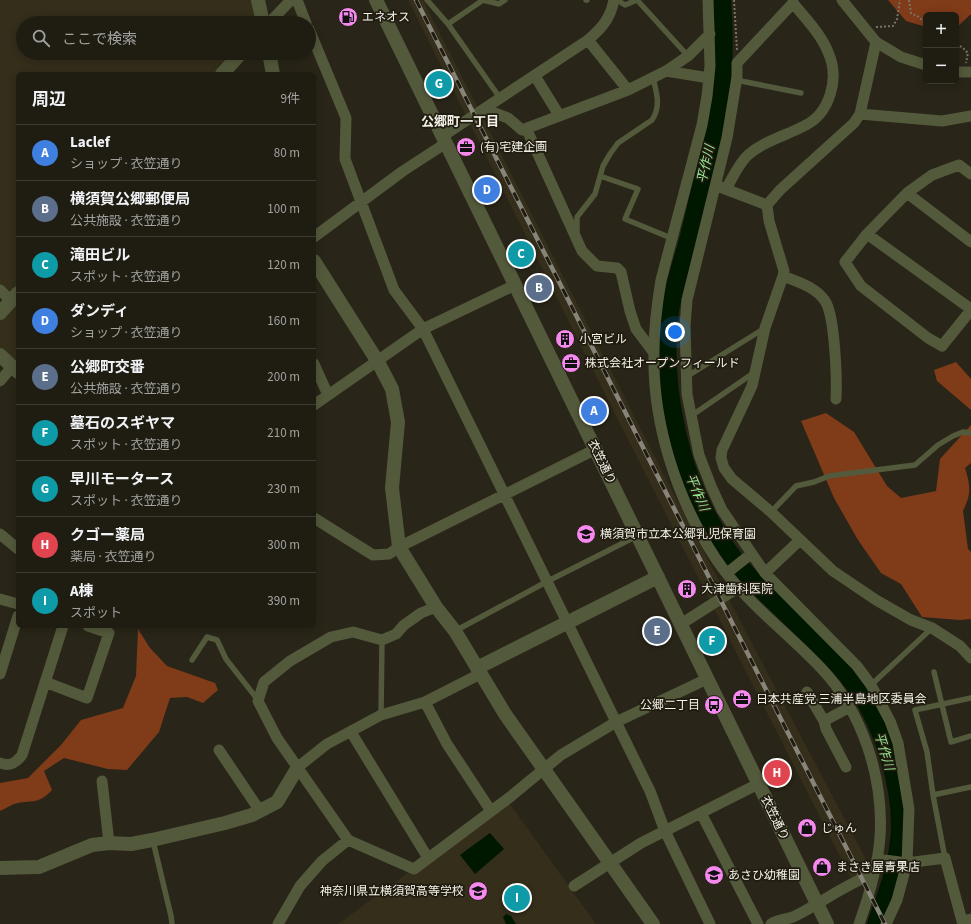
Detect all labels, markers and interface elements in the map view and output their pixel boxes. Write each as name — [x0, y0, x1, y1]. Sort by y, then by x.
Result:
fuel station icon: エネオス — [337, 6, 359, 28]
place label: エネオス — [362, 9, 410, 26]
map controls — [923, 12, 959, 84]
button: + — [923, 12, 959, 48]
search box — [16, 16, 316, 60]
icon: search — [30, 27, 52, 49]
text: ここで検索 — [62, 29, 137, 50]
button: − — [923, 48, 959, 84]
pin: G — [426, 69, 452, 99]
text: 周辺 — [32, 88, 66, 112]
text: 9件 — [281, 90, 300, 108]
district label: 公郷町一丁目 — [421, 113, 499, 131]
text: Laclef — [70, 132, 110, 153]
office icon: (有)宅建企画 — [455, 136, 477, 158]
place label: (有)宅建企画 — [480, 139, 547, 156]
water label: 平作川 — [693, 141, 720, 185]
text: A — [41, 144, 49, 162]
text: 80 m — [274, 144, 300, 162]
text: ショップ · 衣笠通り — [70, 155, 182, 173]
pin: D — [474, 175, 500, 205]
text: 横須賀公郷郵便局 — [70, 189, 190, 210]
text: B — [41, 200, 49, 218]
text: 100 m — [267, 200, 300, 218]
text: 公共施設 · 衣笠通り — [70, 212, 182, 230]
pin: C — [508, 239, 534, 269]
text: 滝田ビル — [70, 245, 130, 266]
text: C — [41, 256, 49, 274]
text: 120 m — [267, 256, 300, 274]
text: スポット · 衣笠通り — [70, 268, 182, 286]
pin: B — [526, 273, 552, 303]
text: ダンディ — [70, 301, 129, 322]
text: D — [41, 312, 49, 330]
text: 160 m — [267, 312, 300, 330]
your location — [665, 322, 685, 342]
text: ショップ · 衣笠通り — [70, 324, 182, 342]
building icon: 小宮ビル — [554, 328, 576, 350]
place label: 小宮ビル — [579, 331, 627, 348]
office icon: 株式会社オープンフィールド — [560, 352, 582, 374]
place label: 株式会社オープンフィールド — [585, 355, 740, 372]
text: 公郷町交番 — [70, 357, 145, 378]
text: E — [41, 368, 49, 386]
text: 200 m — [267, 368, 300, 386]
text: 公共施設 · 衣笠通り — [70, 380, 182, 398]
pin: A — [581, 396, 607, 426]
text: 墓石のスギヤマ — [70, 413, 175, 434]
text: F — [42, 424, 48, 442]
text: 210 m — [267, 424, 300, 442]
text: スポット · 衣笠通り — [70, 436, 182, 454]
street label: 衣笠通り — [583, 437, 620, 488]
text: 早川モータース — [70, 469, 174, 490]
water label: 平作川 — [681, 471, 714, 516]
text: G — [41, 480, 49, 498]
text: 230 m — [267, 480, 300, 498]
text: スポット · 衣笠通り — [70, 492, 182, 510]
school or university icon: 横須賀市立本公郷乳児保育園 — [575, 523, 597, 545]
text: クゴー薬局 — [70, 525, 145, 546]
place label: 横須賀市立本公郷乳児保育園 — [600, 526, 756, 543]
text: H — [41, 536, 49, 554]
text: 300 m — [267, 536, 300, 554]
text: 薬局 · 衣笠通り — [70, 548, 156, 566]
building icon: 大津歯科医院 — [676, 578, 698, 600]
text: A棟 — [70, 581, 94, 602]
place label: 大津歯科医院 — [701, 581, 773, 598]
text: I — [43, 592, 47, 610]
text: 390 m — [267, 592, 300, 610]
text: スポット — [70, 604, 122, 622]
pin: E — [644, 616, 670, 646]
pin: F — [699, 626, 725, 656]
office icon: 日本共産党 三浦半島地区委員会 — [731, 688, 753, 710]
place label: 日本共産党 三浦半島地区委員会 — [756, 691, 926, 708]
bus stop icon: 公郷二丁目 — [703, 694, 725, 716]
place label: 公郷二丁目 — [640, 697, 700, 714]
water label: 平作川 — [870, 730, 899, 774]
pin: H — [764, 758, 790, 788]
street label: 衣笠通り — [756, 793, 793, 844]
shop icon: じゅん — [796, 817, 818, 839]
place label: じゅん — [821, 820, 857, 837]
shop icon: まさき屋青果店 — [811, 856, 833, 878]
place label: まさき屋青果店 — [836, 859, 920, 876]
school or university icon: あさひ幼稚園 — [703, 864, 725, 886]
place label: あさひ幼稚園 — [728, 867, 800, 884]
school or university icon: 神奈川県立横須賀高等学校 — [467, 880, 489, 902]
place label: 神奈川県立横須賀高等学校 — [320, 883, 464, 900]
pin: I — [504, 883, 530, 913]

